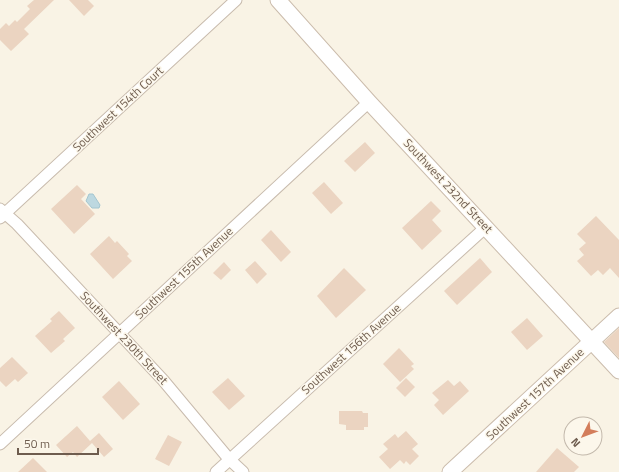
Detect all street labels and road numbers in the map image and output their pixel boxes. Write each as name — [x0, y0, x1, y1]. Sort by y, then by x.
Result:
street label: Southwest 154th Court — [68, 61, 168, 156]
street label: Southwest 232nd Street — [399, 134, 498, 238]
street label: Southwest 155th Avenue — [130, 222, 237, 323]
street label: Southwest 230th Street — [76, 287, 173, 389]
street label: Southwest 156th Avenue — [297, 299, 405, 399]
street label: Southwest 157th Avenue — [481, 343, 588, 444]

